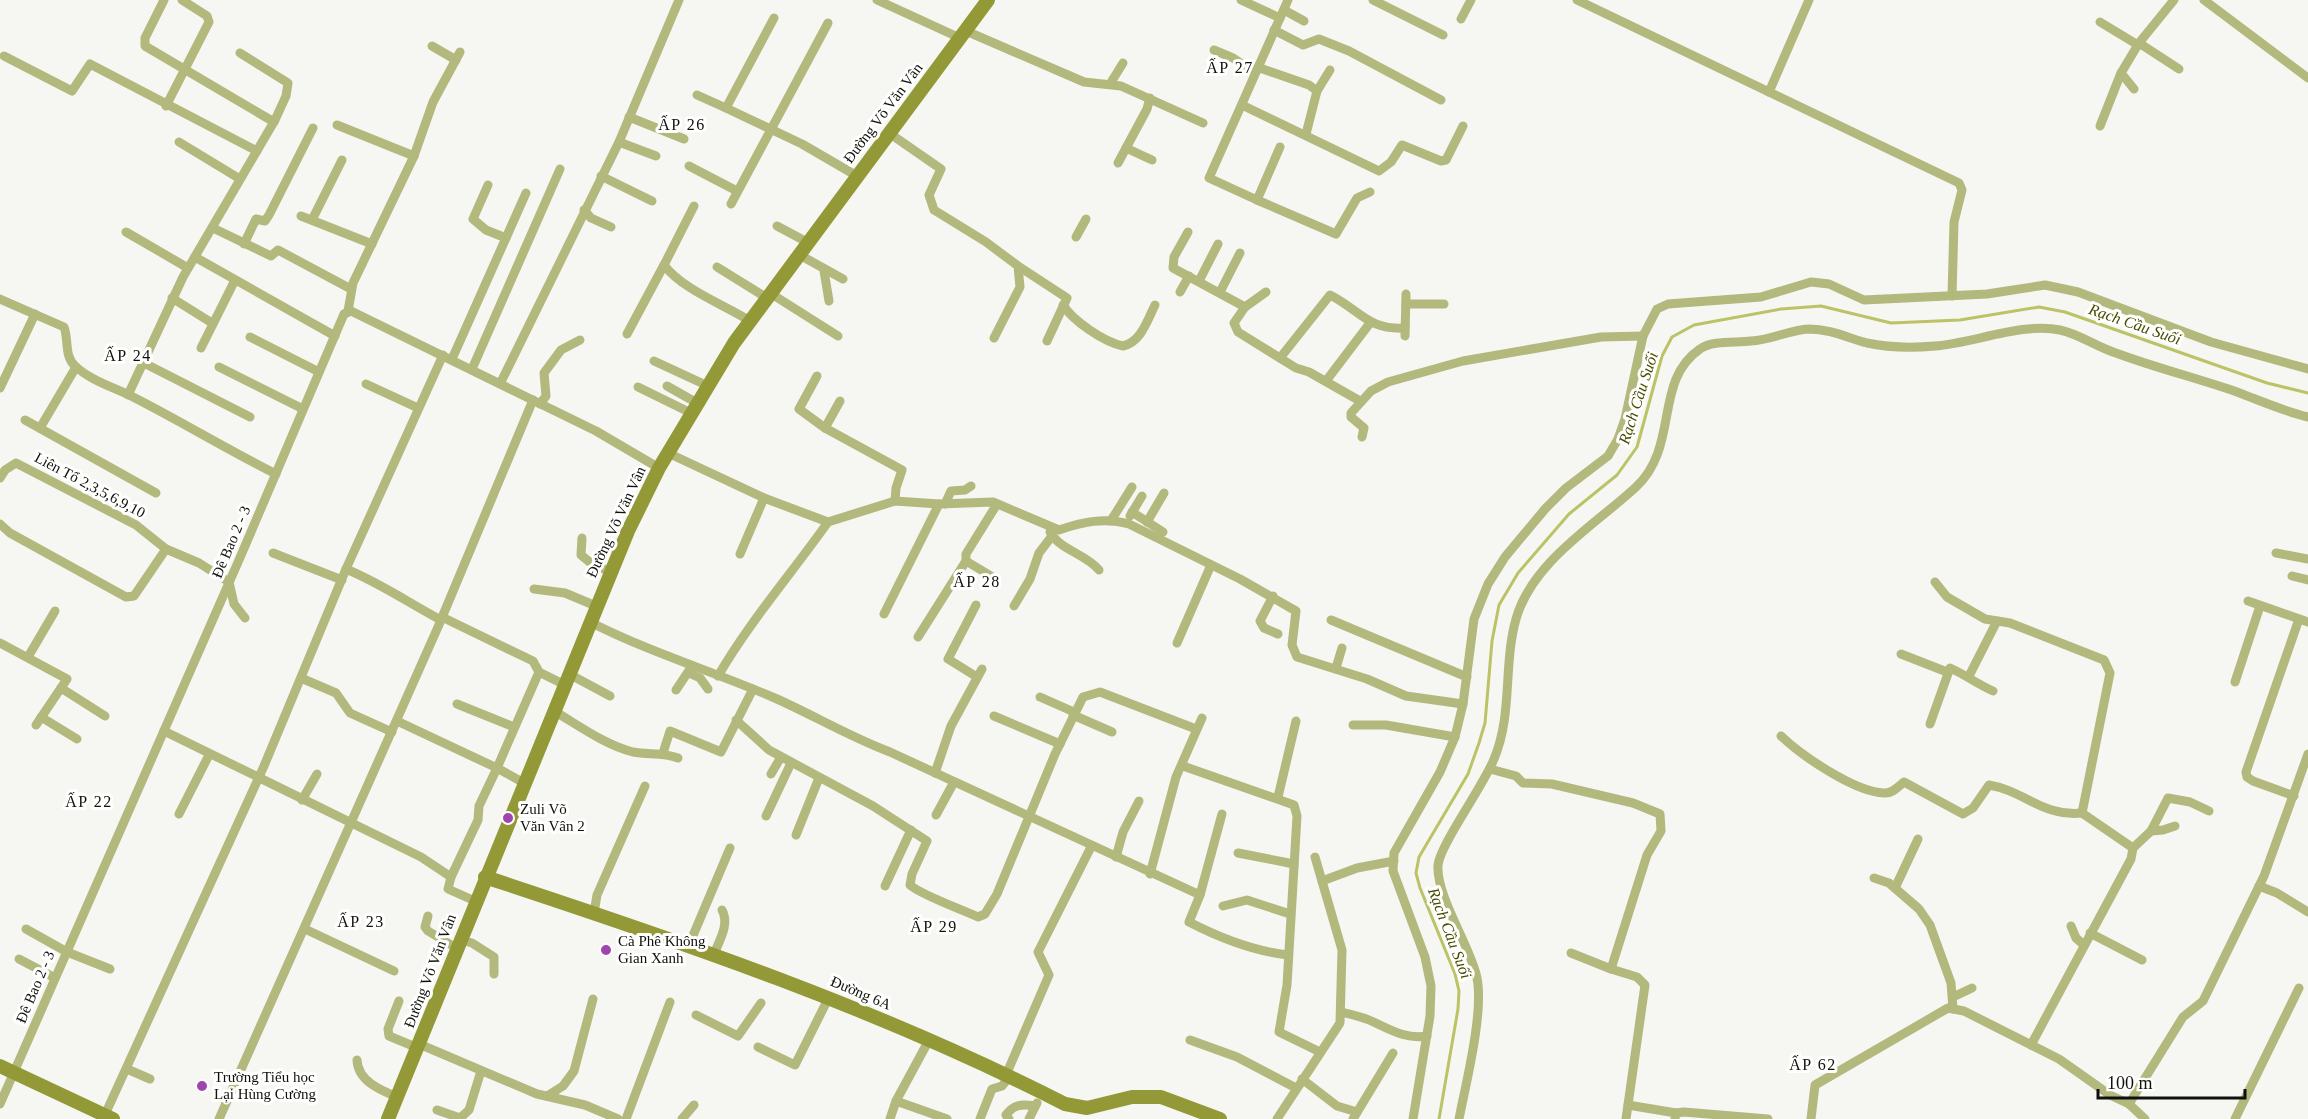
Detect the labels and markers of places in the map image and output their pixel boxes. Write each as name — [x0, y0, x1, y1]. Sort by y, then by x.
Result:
place label: Zuli Võ Văn Vân 2 — [520, 801, 585, 834]
marker: Zuli Võ Văn Vân 2 — [501, 811, 515, 825]
place label: Cà Phê Không Gian Xanh — [618, 933, 706, 966]
marker: Cà Phê Không Gian Xanh — [599, 943, 613, 957]
place label: Trường Tiểu học Lại Hùng Cường — [214, 1069, 316, 1102]
marker: Trường Tiểu học Lại Hùng Cường — [195, 1079, 209, 1093]

